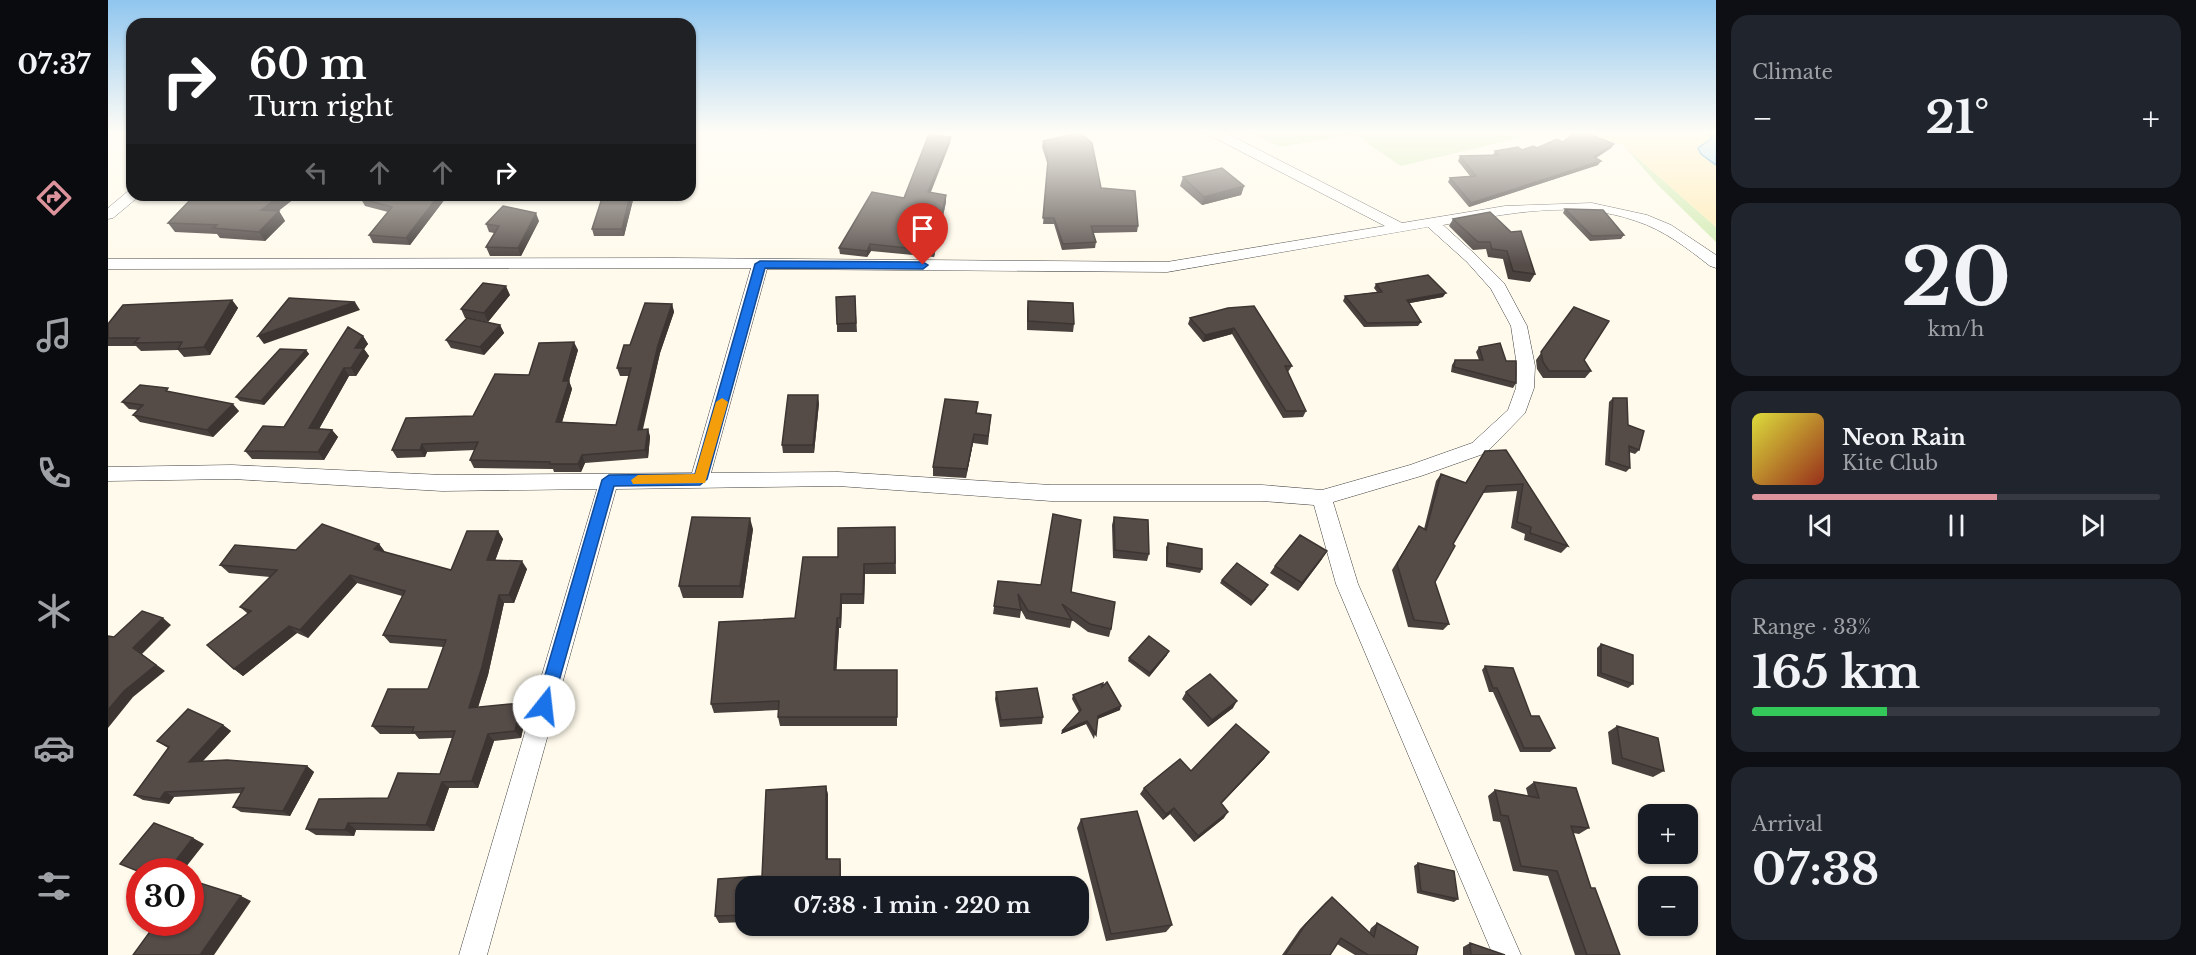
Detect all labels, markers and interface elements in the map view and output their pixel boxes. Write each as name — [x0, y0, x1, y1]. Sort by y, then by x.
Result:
text: 60 m — [249, 38, 367, 90]
icon: right — [150, 42, 228, 120]
text: 07:37 — [17, 48, 91, 81]
text: Climate — [1752, 60, 1833, 84]
text: 21° — [1925, 89, 1989, 145]
text: Turn right — [249, 90, 393, 123]
text: − — [1752, 98, 1773, 139]
text: + — [2142, 98, 2160, 139]
icon: left — [300, 156, 333, 189]
icon: ahead — [363, 156, 396, 189]
icon: ahead — [426, 156, 459, 189]
icon: right — [489, 156, 522, 189]
icon: directions — [33, 177, 75, 219]
pin — [897, 203, 948, 265]
icon: arrive — [906, 212, 939, 245]
text: 20 — [1901, 229, 2011, 326]
icon: music — [33, 314, 75, 356]
text: km/h — [1928, 317, 1984, 341]
text: Neon Rain — [1842, 424, 1966, 451]
text: Kite Club — [1842, 451, 1938, 475]
icon: phone — [33, 452, 75, 494]
icon: previous — [1804, 509, 1837, 542]
icon: pause — [1940, 509, 1973, 542]
icon: next — [2076, 509, 2109, 542]
icon: climate — [33, 590, 75, 632]
text: Range · 33% — [1752, 615, 1871, 639]
text: 165 km — [1752, 644, 1920, 700]
position arrow — [512, 674, 576, 738]
icon: car — [33, 727, 75, 769]
map controls — [1638, 804, 1698, 936]
button: + — [1638, 804, 1698, 864]
text: Arrival — [1752, 812, 1823, 836]
text: 07:38 — [1752, 841, 1879, 897]
speed limit sign: 30 — [126, 858, 204, 936]
icon: filters — [33, 865, 75, 907]
button: − — [1638, 876, 1698, 936]
text: 07:38 · 1 min · 220 m — [793, 892, 1031, 919]

